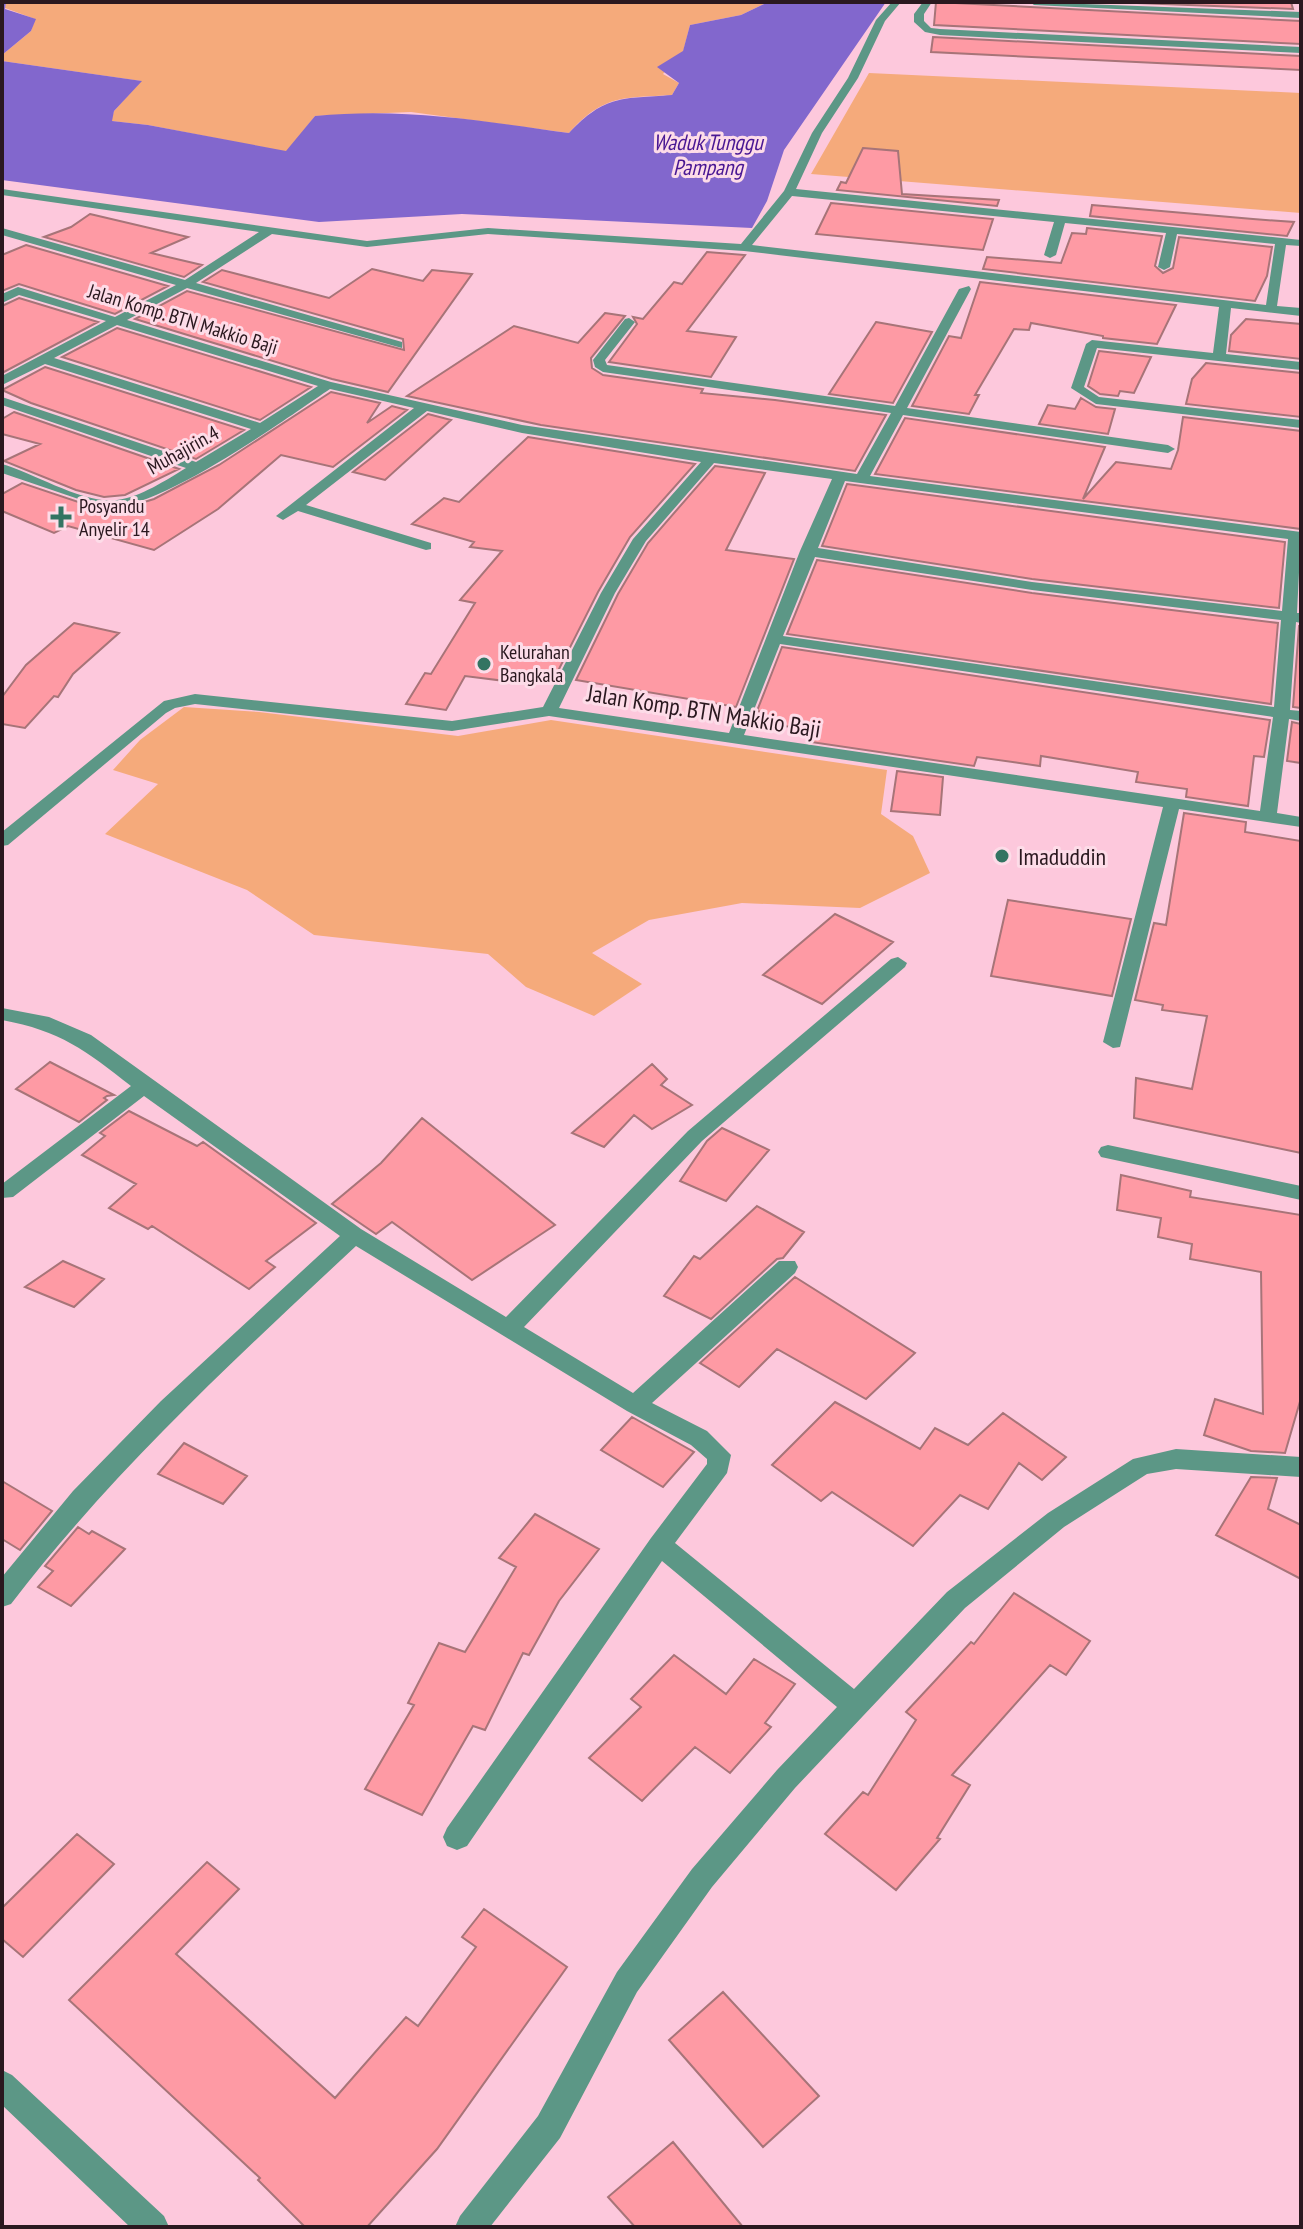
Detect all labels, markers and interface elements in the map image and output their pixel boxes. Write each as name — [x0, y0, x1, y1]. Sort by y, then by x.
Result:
water label: Waduk Tunggu Pampang — [653, 128, 764, 181]
street label: Jalan Komp. BTN Makkio Baji — [84, 278, 281, 360]
street label: Muhajirin.4 — [143, 420, 223, 480]
place label: Posyandu Anyelir 14 — [79, 493, 150, 542]
marker: Posyandu Anyelir 14 — [50, 506, 72, 528]
place label: Kelurahan Bangkala — [500, 639, 570, 688]
marker: Kelurahan Bangkala — [475, 655, 493, 673]
street label: Jalan Komp. BTN Makkio Baji — [584, 677, 823, 745]
place label: Imaduddin — [1018, 841, 1106, 872]
marker: Imaduddin — [993, 847, 1011, 865]

